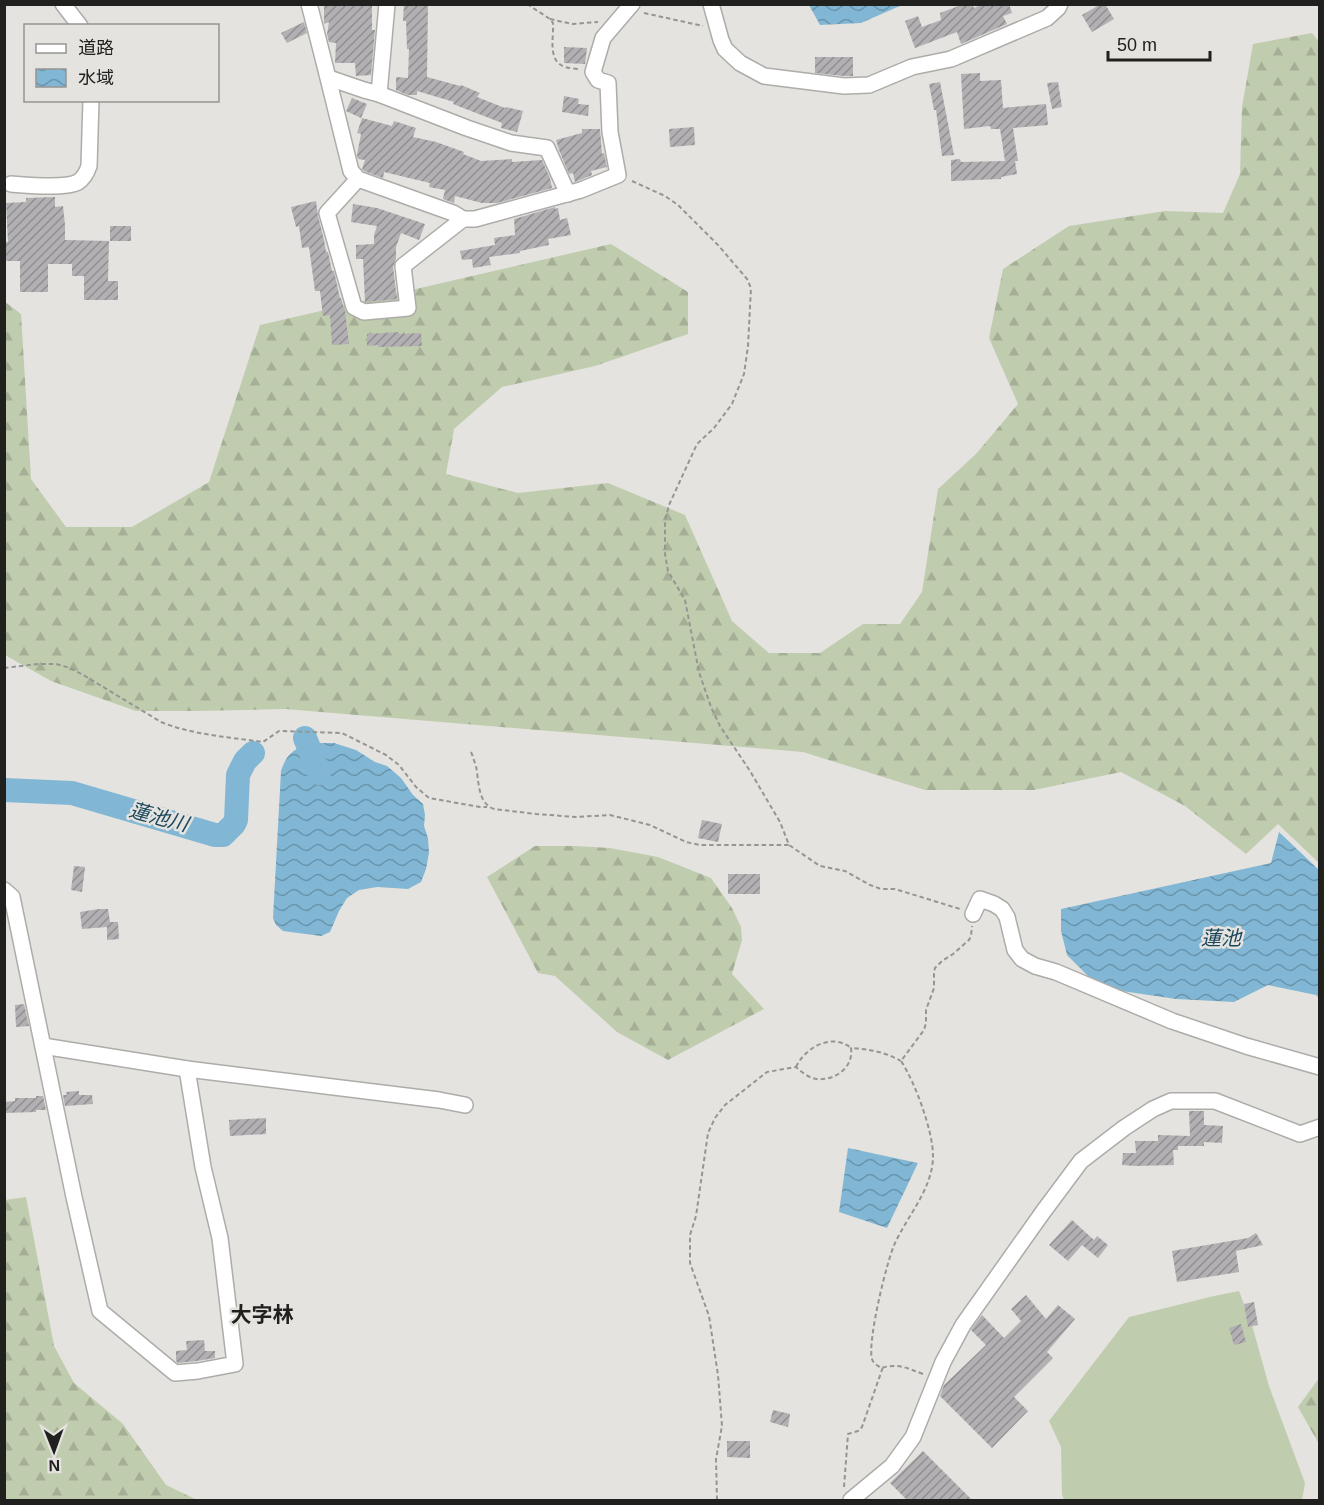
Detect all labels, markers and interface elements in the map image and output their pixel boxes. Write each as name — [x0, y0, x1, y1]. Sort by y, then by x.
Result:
legend — [24, 24, 219, 102]
scale bar — [1108, 24, 1210, 62]
text: 50 m — [1117, 35, 1157, 55]
text: 道路 — [78, 38, 114, 58]
text: 水域 — [78, 68, 114, 88]
water label: 蓮池川 — [127, 799, 193, 836]
water label: 蓮池 — [1201, 927, 1243, 949]
district label: 大字林 — [231, 1303, 294, 1326]
north arrow — [24, 1421, 84, 1481]
text: N — [48, 1457, 60, 1474]

